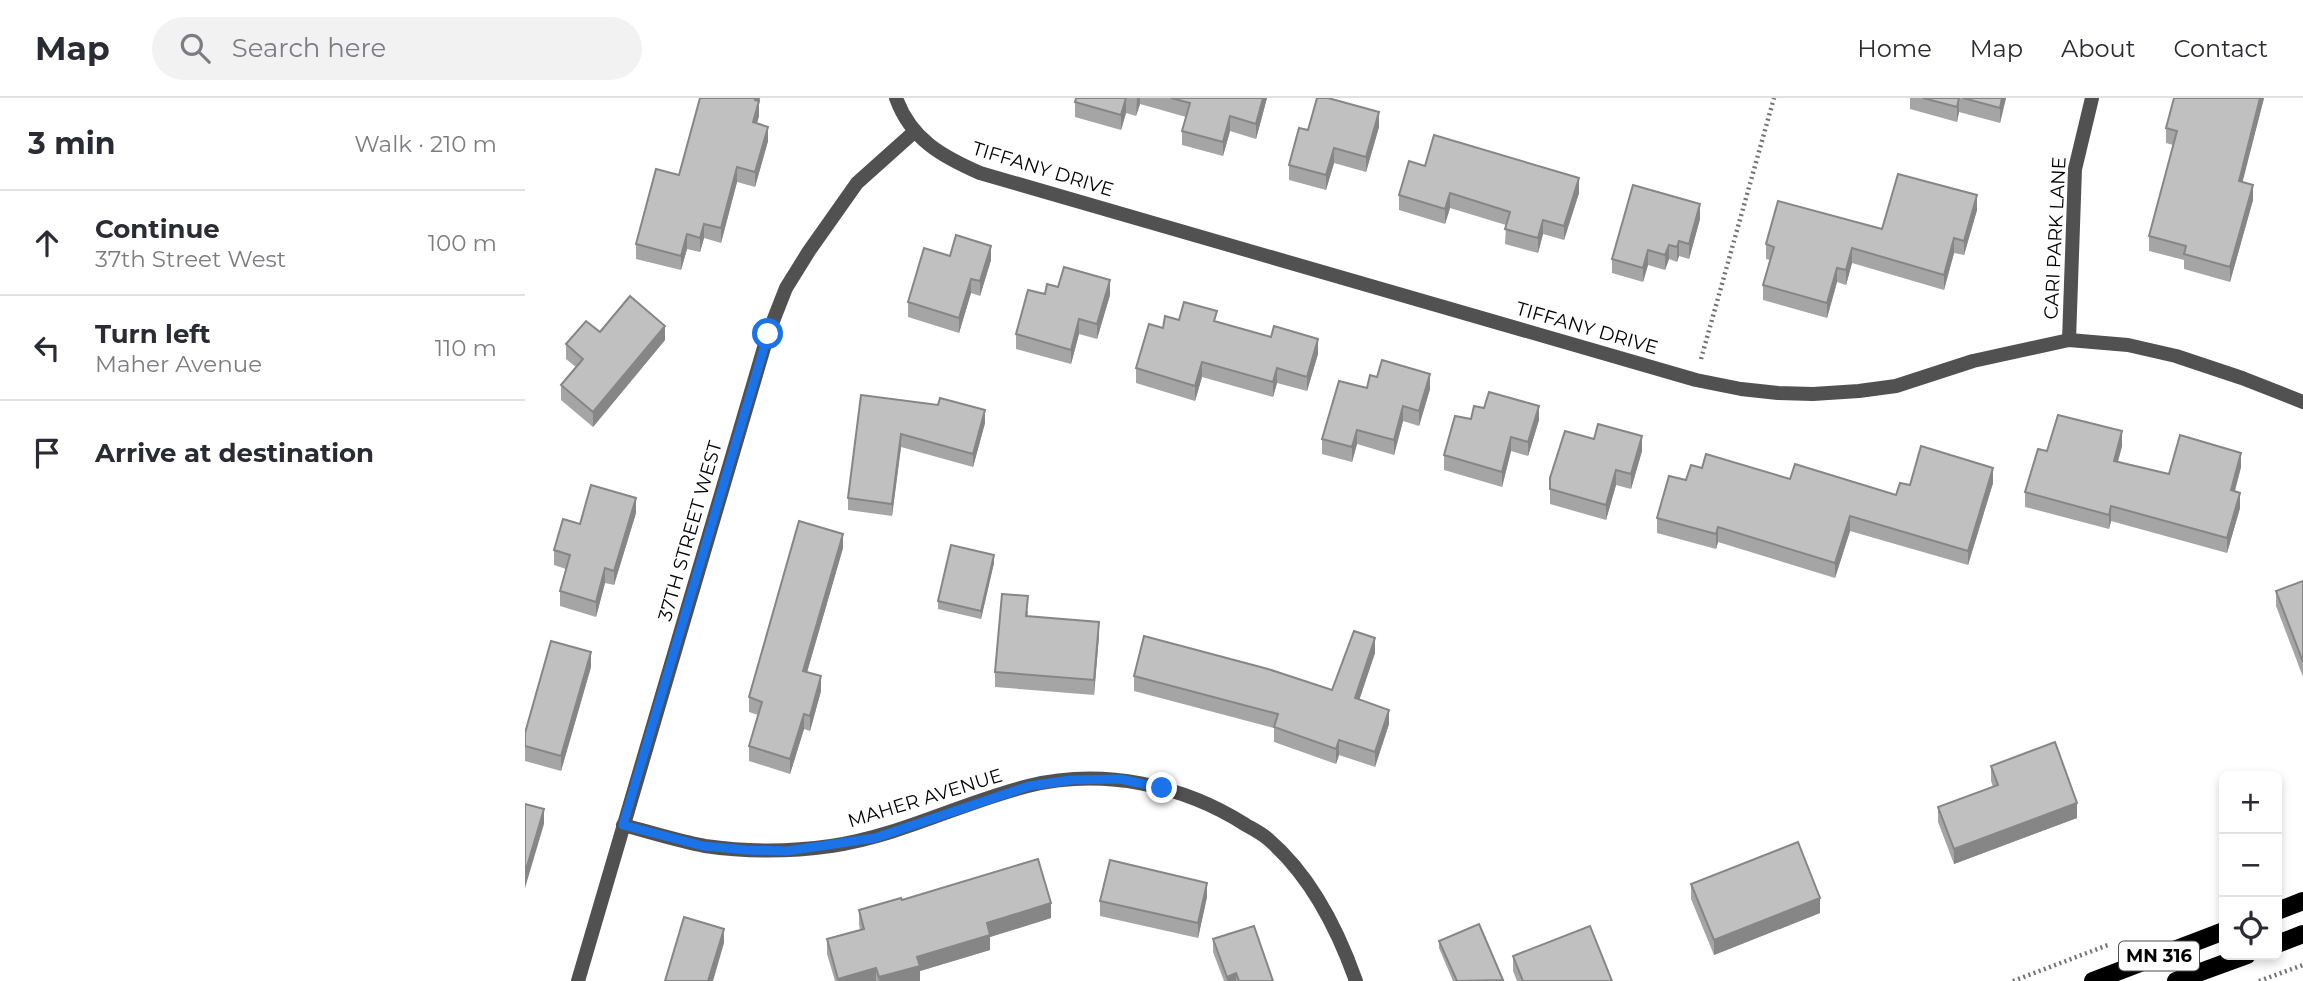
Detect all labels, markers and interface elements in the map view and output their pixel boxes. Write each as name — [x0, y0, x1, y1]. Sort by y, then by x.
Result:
search box — [152, 17, 642, 80]
text: Map — [35, 28, 110, 68]
icon: search — [176, 29, 214, 67]
text: Search here — [232, 32, 386, 64]
text: Home — [1857, 34, 1932, 63]
text: Map — [1970, 34, 2023, 63]
text: About — [2061, 34, 2135, 63]
text: Contact — [2173, 34, 2268, 63]
text: 3 min — [28, 125, 115, 162]
text: Walk · 210 m — [354, 130, 497, 158]
street label: TIFFANY DRIVE — [970, 137, 1116, 201]
street label: CARI PARK LANE — [2039, 156, 2071, 320]
text: Continue — [95, 213, 220, 245]
icon: ahead — [28, 224, 66, 262]
text: 100 m — [428, 229, 497, 257]
text: 37th Street West — [95, 245, 286, 273]
street label: TIFFANY DRIVE — [1513, 297, 1661, 359]
text: Turn left — [95, 318, 211, 350]
route start — [752, 318, 783, 349]
icon: left — [28, 329, 66, 367]
text: 110 m — [435, 334, 497, 362]
text: Maher Avenue — [95, 350, 262, 378]
icon: arrive — [28, 434, 66, 472]
text: Arrive at destination — [95, 437, 374, 469]
street label: 37TH STREET WEST — [653, 438, 727, 624]
street label: MAHER AVENUE — [845, 764, 1005, 832]
map controls — [2219, 771, 2282, 960]
button: + — [2219, 771, 2282, 834]
route end — [1146, 772, 1177, 803]
button: − — [2219, 834, 2282, 897]
button: locate — [2219, 897, 2282, 960]
road number: MN 316 — [2119, 942, 2199, 970]

